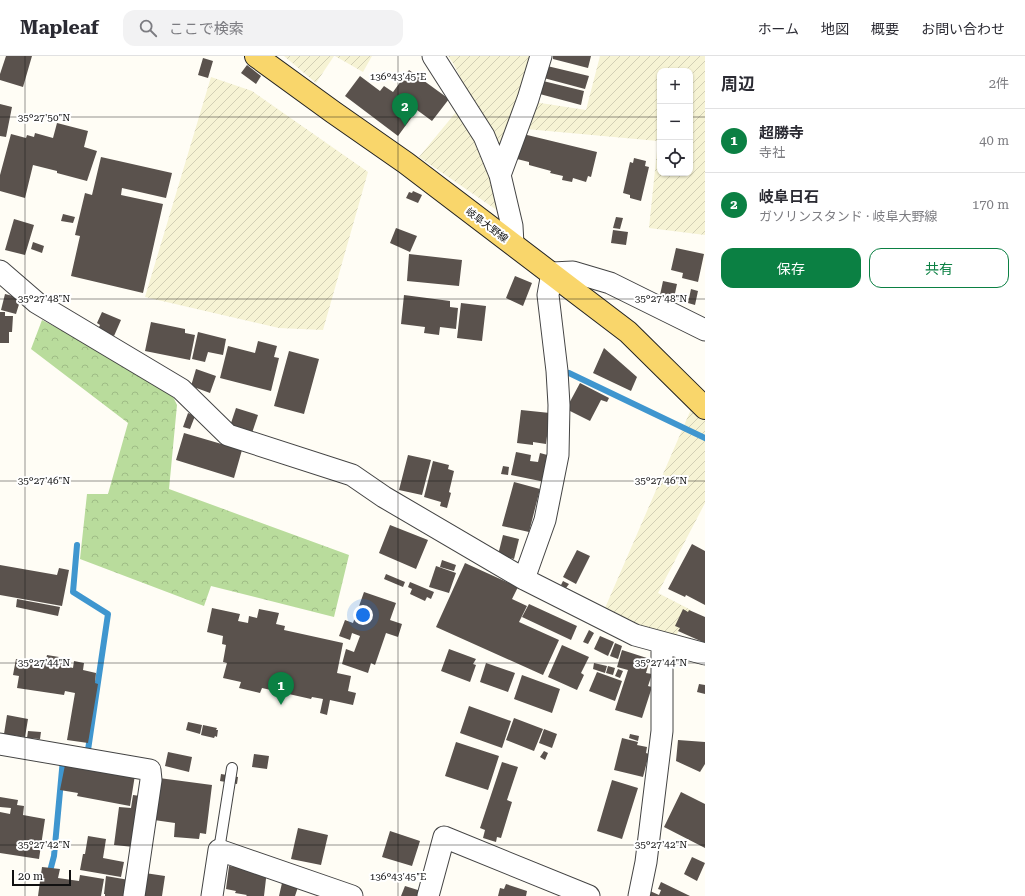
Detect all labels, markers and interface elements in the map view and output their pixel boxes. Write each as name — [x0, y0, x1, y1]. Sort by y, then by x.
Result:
search box — [123, 10, 403, 46]
text: Mapleaf — [20, 16, 99, 39]
icon: search — [137, 17, 159, 39]
text: ここで検索 — [169, 20, 244, 38]
text: ホーム — [757, 21, 799, 37]
text: 地図 — [821, 21, 849, 37]
text: 概要 — [871, 21, 899, 37]
text: お問い合わせ — [921, 21, 1005, 37]
map controls — [657, 68, 693, 176]
button: + — [657, 68, 693, 104]
text: 136°43'45"E — [370, 71, 426, 82]
text: 周辺 — [721, 74, 755, 94]
text: 2件 — [989, 76, 1009, 91]
pin: 2 — [392, 93, 418, 126]
button: − — [657, 104, 693, 140]
text: 35°27'50"N — [18, 112, 70, 123]
text: 超勝寺 — [759, 124, 804, 142]
text: 1 — [730, 133, 738, 148]
text: 40 m — [979, 133, 1009, 148]
button: locate — [657, 140, 693, 176]
text: 寺社 — [759, 145, 785, 160]
text: 岐阜日石 — [759, 188, 819, 206]
text: 2 — [730, 197, 738, 212]
text: 170 m — [972, 197, 1009, 212]
street label: 岐阜大野線 — [464, 206, 510, 244]
text: ガソリンスタンド · 岐阜大野線 — [759, 209, 938, 224]
button: 保存 — [721, 248, 861, 288]
button: 共有 — [869, 248, 1009, 288]
text: 35°27'48"N — [18, 293, 70, 304]
text: 35°27'48"N — [635, 293, 687, 304]
text: 35°27'46"N — [18, 475, 70, 486]
text: 35°27'46"N — [635, 475, 687, 486]
your location — [353, 605, 373, 625]
text: 35°27'44"N — [18, 657, 70, 668]
text: 35°27'44"N — [635, 657, 687, 668]
pin: 1 — [268, 672, 294, 705]
text: 35°27'42"N — [18, 839, 70, 850]
text: 35°27'42"N — [635, 839, 687, 850]
scale bar — [12, 868, 71, 887]
text: 20 m — [18, 870, 43, 883]
text: 136°43'45"E — [370, 871, 426, 882]

